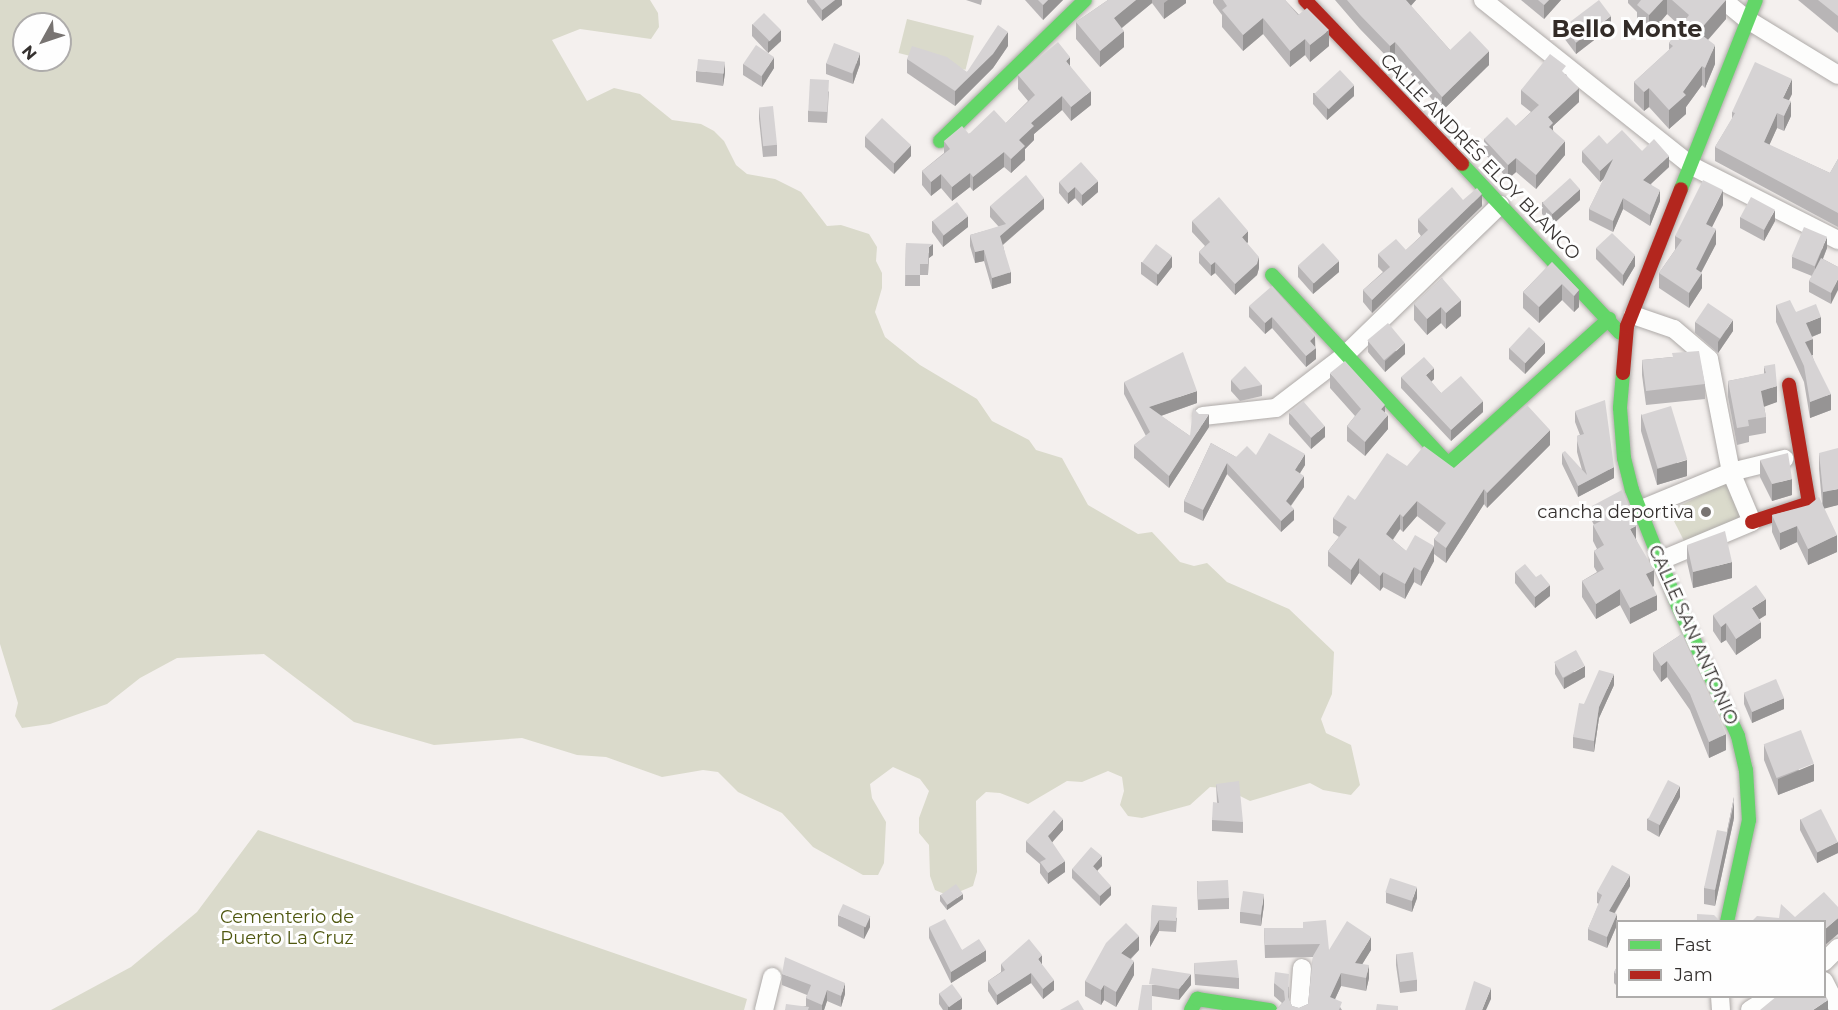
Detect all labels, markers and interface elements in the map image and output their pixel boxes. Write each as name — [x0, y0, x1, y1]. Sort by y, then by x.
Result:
north arrow — [12, 12, 72, 72]
district label: Bello Monte — [1552, 15, 1702, 43]
text: N — [18, 42, 41, 64]
street label: CALLE ANDRÉS ELOY BLANCO — [1375, 49, 1585, 265]
place label: cancha deportiva — [1537, 501, 1694, 523]
marker: cancha deportiva — [1699, 505, 1713, 519]
street label: CALLE SAN ANTONIO — [1644, 542, 1742, 728]
park label: Cementerio de Puerto La Cruz — [220, 907, 354, 950]
legend — [1616, 920, 1826, 998]
text: Fast — [1674, 934, 1712, 956]
text: Jam — [1674, 964, 1713, 986]

